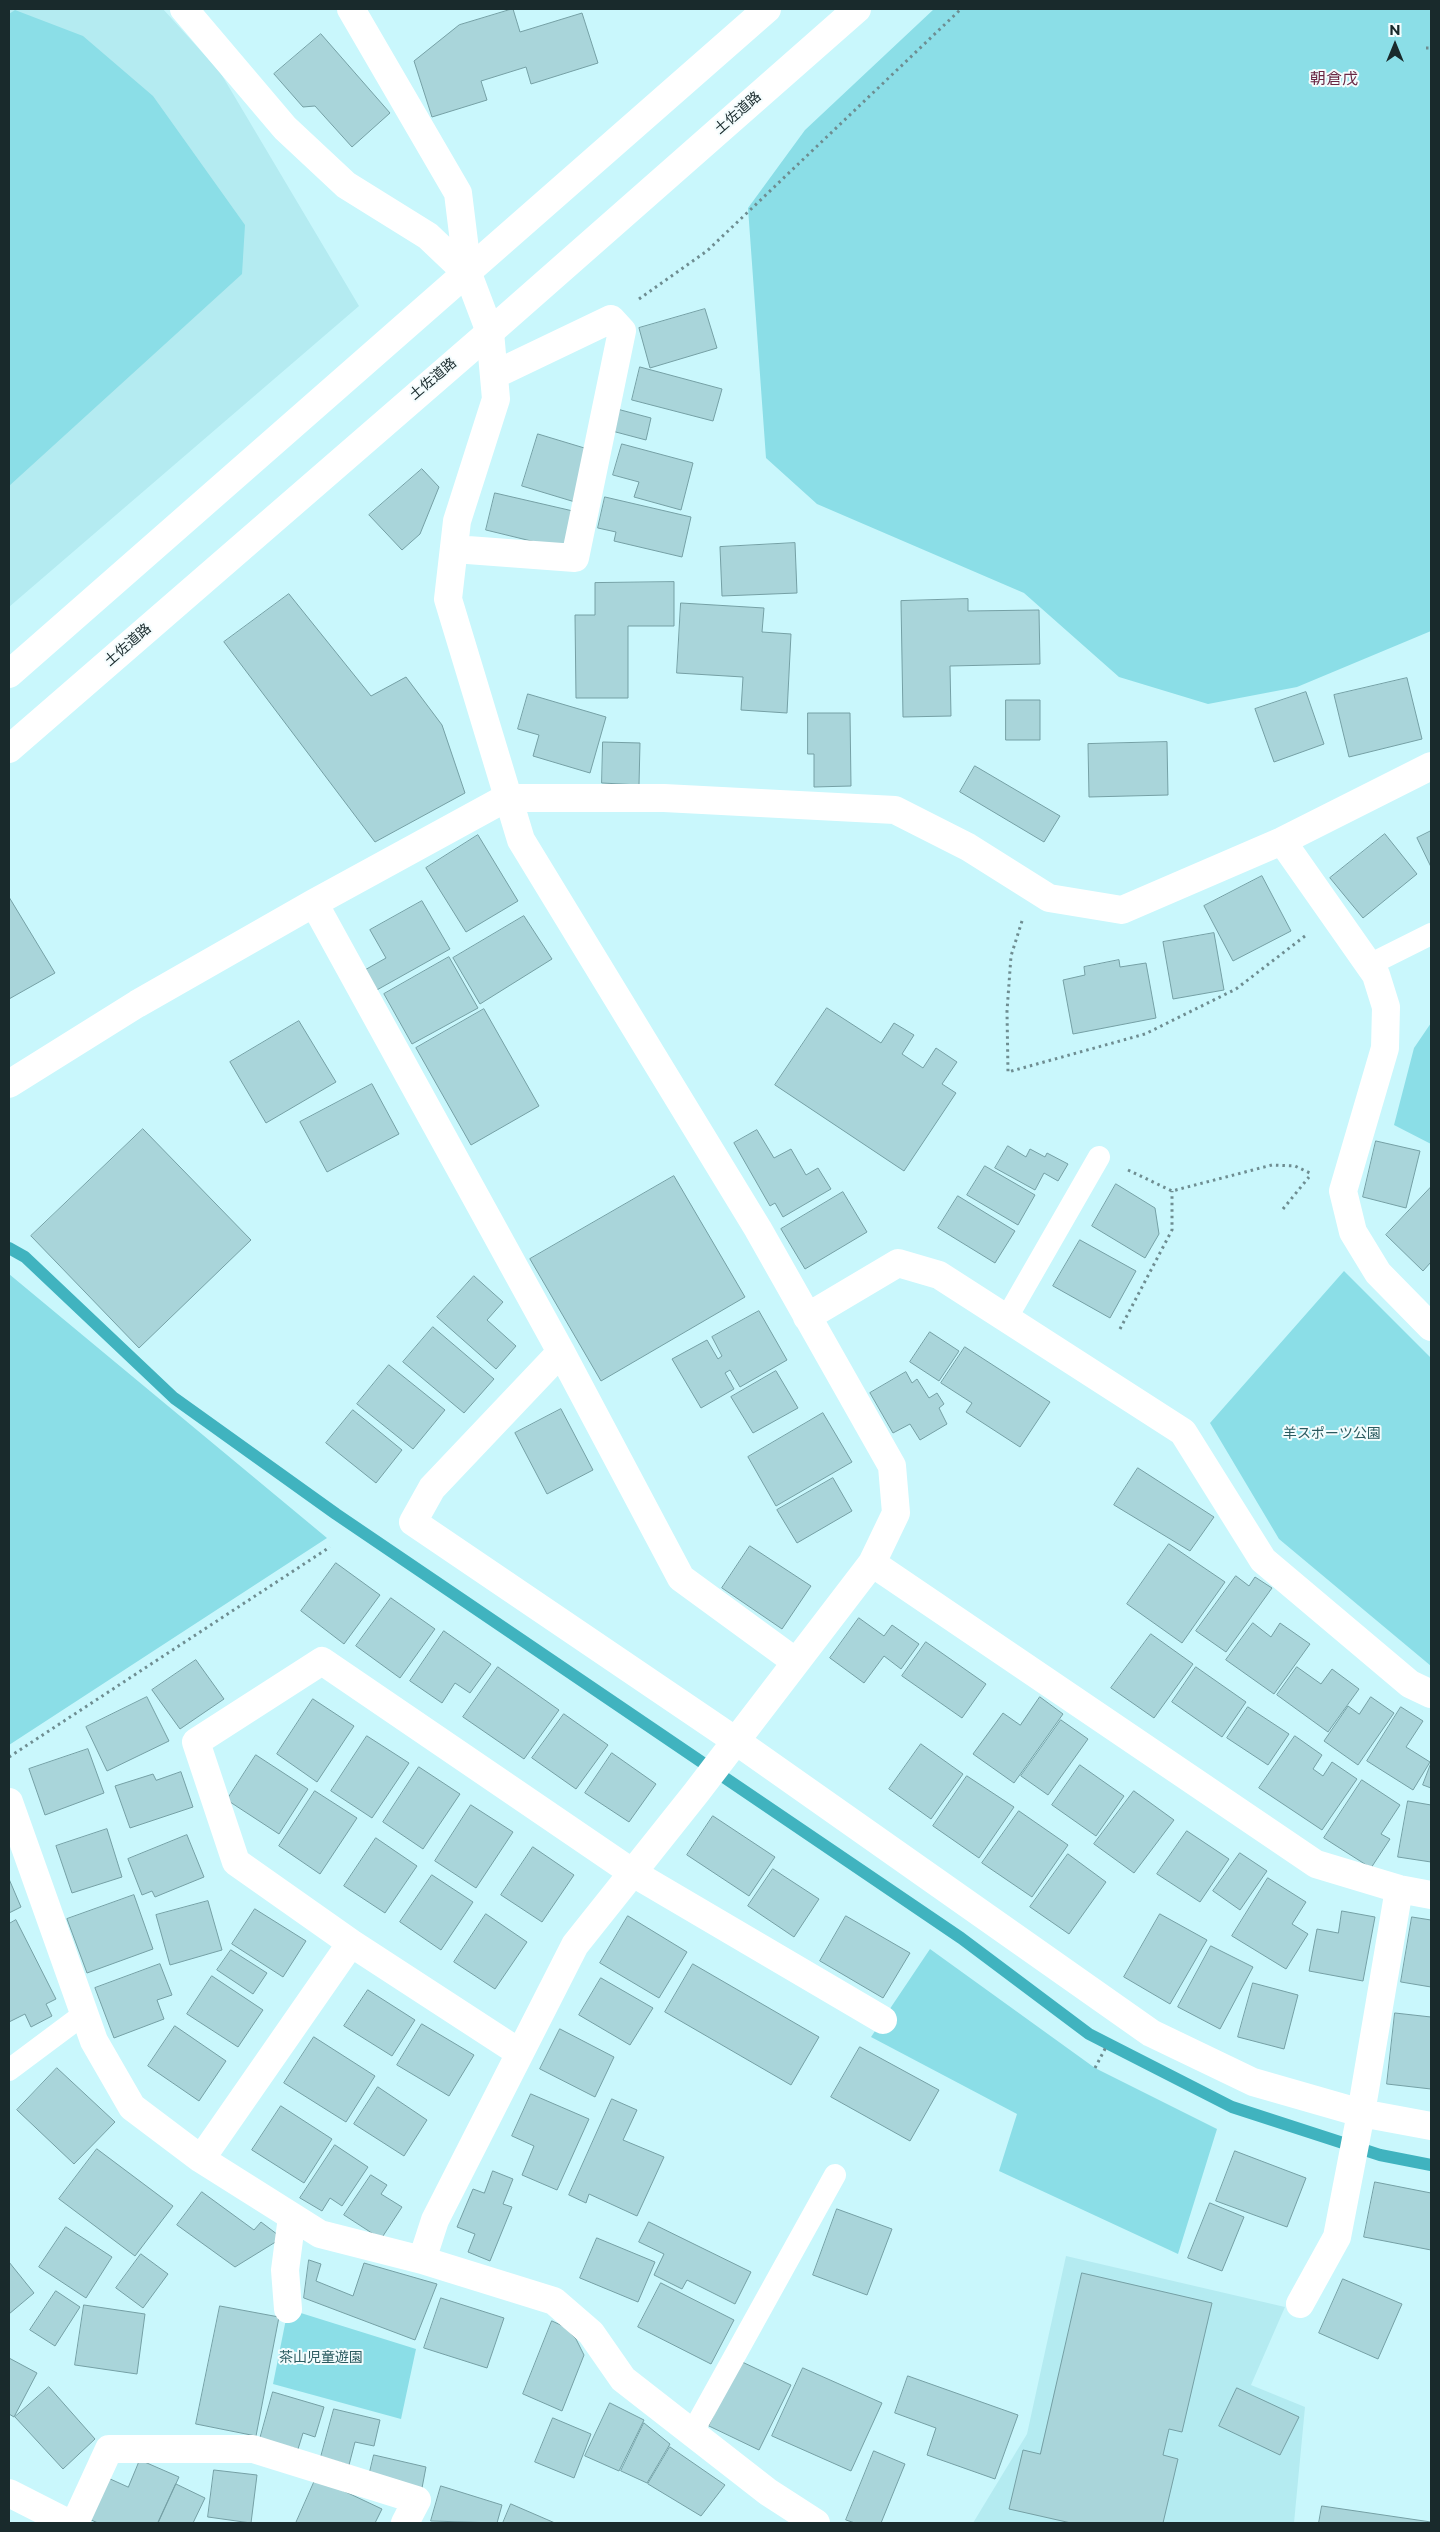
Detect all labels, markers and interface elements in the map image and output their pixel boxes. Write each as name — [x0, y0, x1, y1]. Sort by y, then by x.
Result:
north arrow — [1370, 20, 1420, 70]
text: N — [1389, 21, 1401, 39]
district label: 朝倉戊 — [1310, 69, 1358, 89]
street label: 土佐道路 — [711, 88, 765, 138]
street label: 土佐道路 — [406, 355, 460, 403]
street label: 土佐道路 — [101, 620, 155, 670]
park label: 羊スポーツ公園 — [1283, 1426, 1381, 1442]
park label: 茶山児童遊園 — [279, 2350, 363, 2366]

